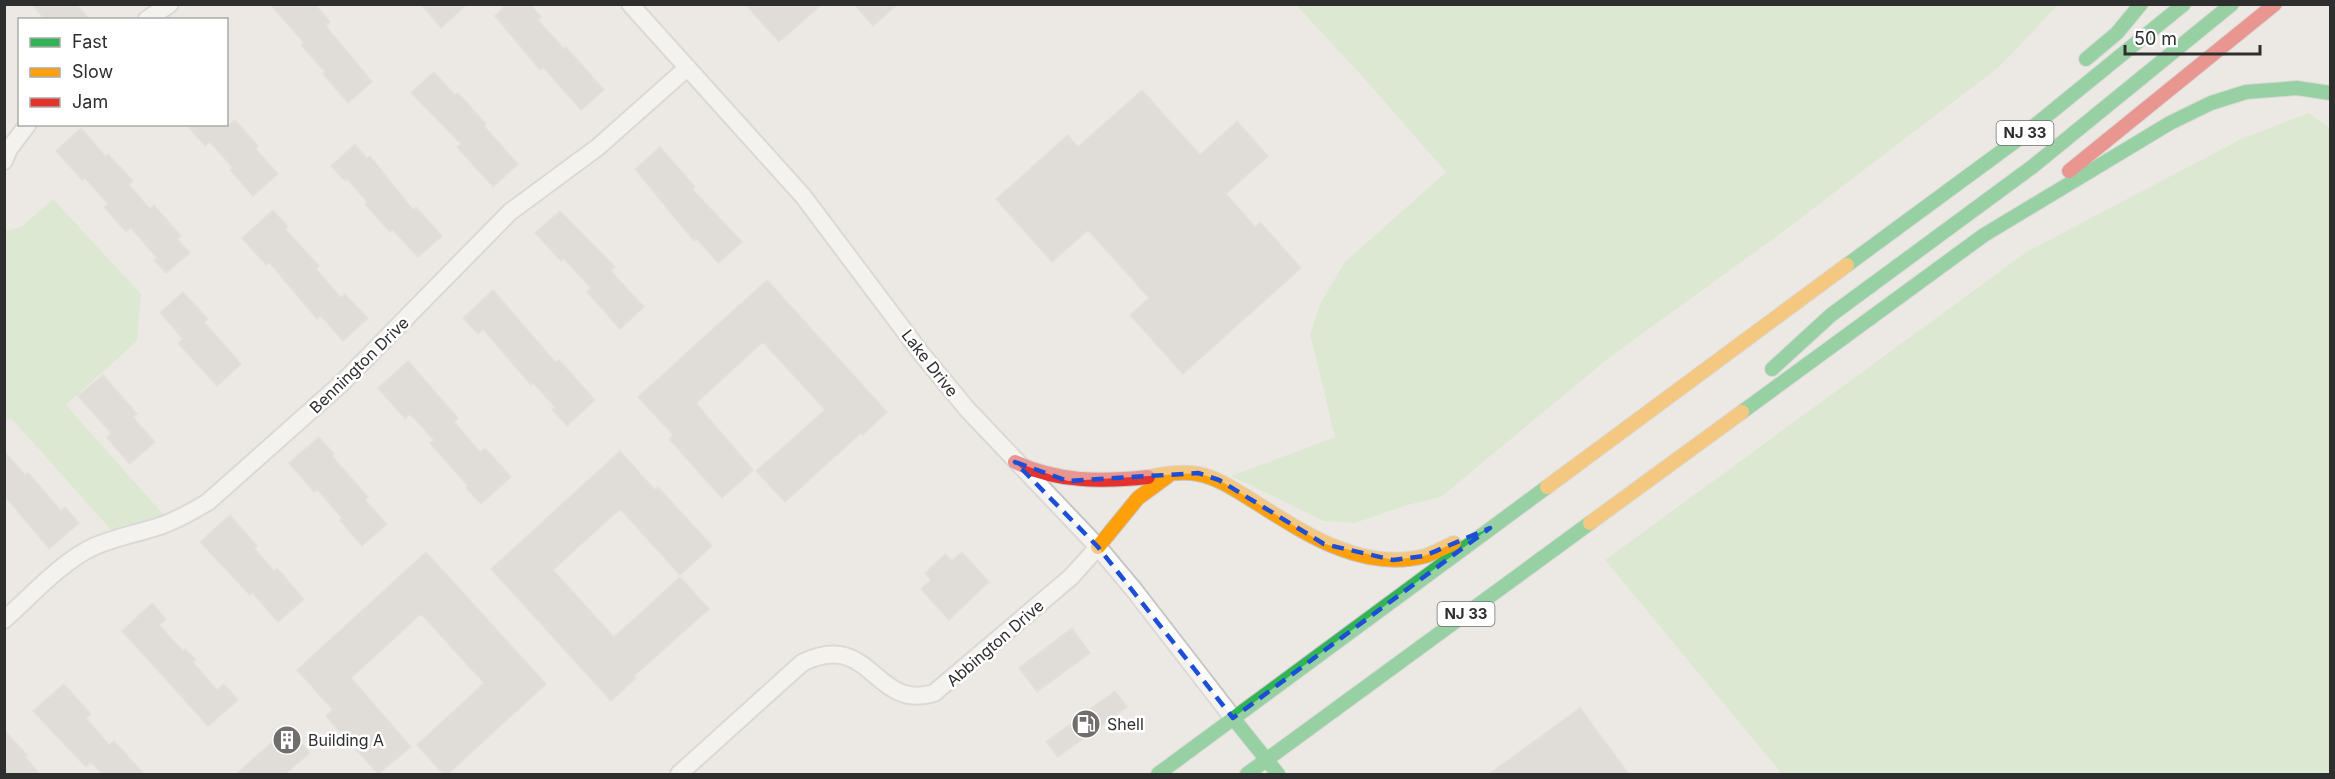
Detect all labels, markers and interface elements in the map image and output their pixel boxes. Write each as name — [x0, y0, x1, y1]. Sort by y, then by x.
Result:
legend — [18, 18, 228, 126]
scale bar — [2125, 18, 2260, 56]
text: 50 m — [2134, 28, 2177, 49]
text: Fast — [72, 31, 108, 52]
text: Slow — [72, 61, 113, 82]
text: Jam — [72, 91, 108, 112]
road number: NJ 33 — [1996, 121, 2054, 145]
street label: Bennington Drive — [305, 313, 413, 417]
street label: Lake Drive — [897, 325, 963, 401]
street label: Abbington Drive — [942, 595, 1048, 691]
road number: NJ 33 — [1438, 602, 1494, 626]
fuel station icon: Shell — [1070, 708, 1102, 740]
place label: Shell — [1107, 714, 1144, 734]
building icon: Building A — [271, 724, 303, 756]
place label: Building A — [308, 730, 384, 750]

